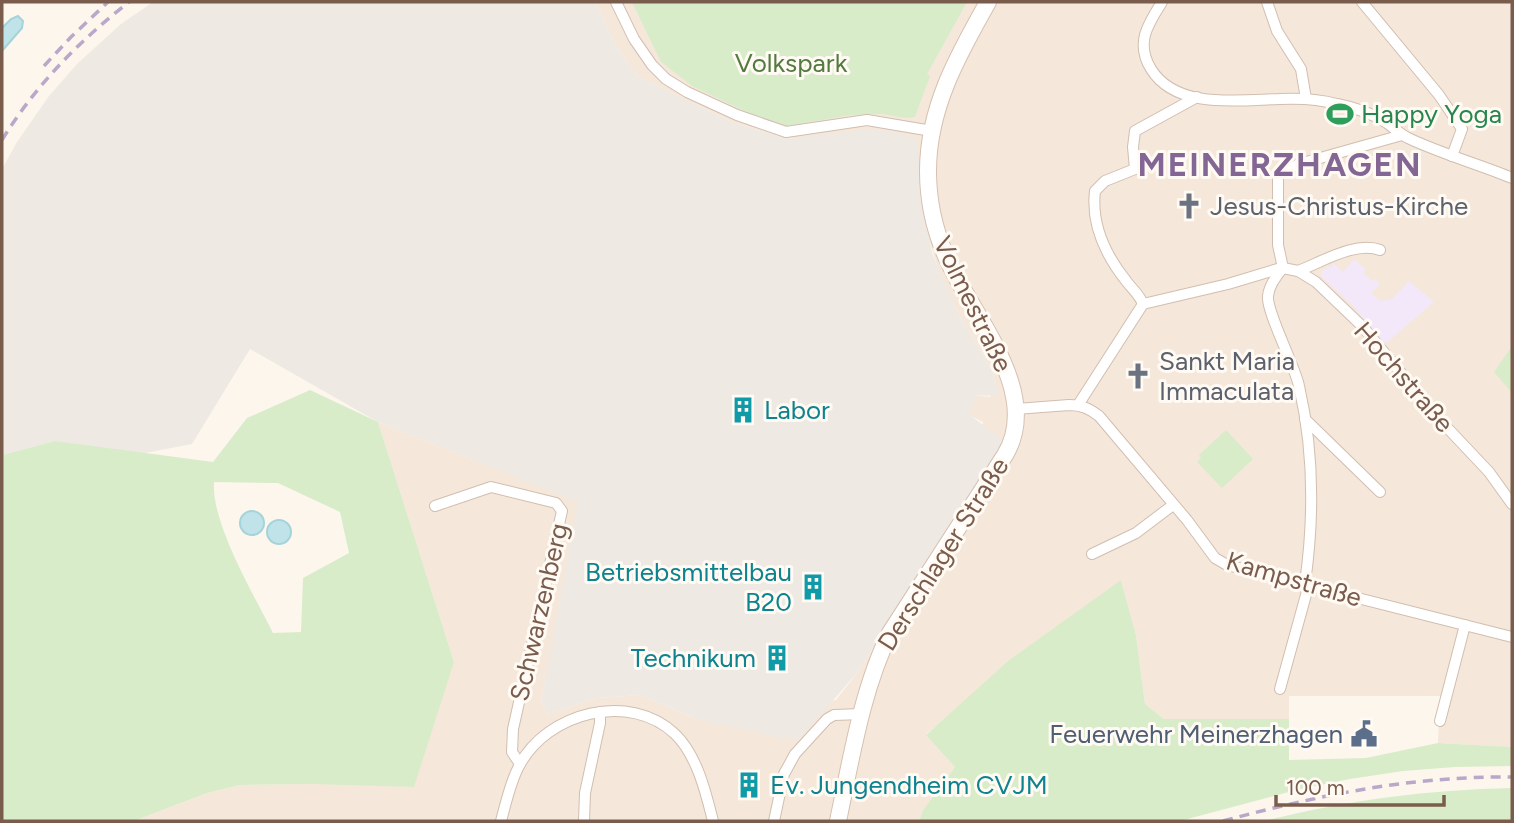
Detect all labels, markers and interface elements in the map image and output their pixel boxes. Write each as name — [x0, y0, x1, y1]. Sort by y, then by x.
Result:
park label: Volkspark — [735, 47, 848, 79]
place label: Happy Yoga — [1361, 98, 1502, 130]
sports icon: Happy Yoga — [1325, 99, 1355, 129]
district label: MEINERZHAGEN — [1138, 145, 1422, 184]
place label: Jesus-Christus-Kirche — [1210, 190, 1468, 222]
church icon: Jesus-Christus-Kirche — [1174, 191, 1204, 221]
street label: Volmestraße — [926, 231, 1020, 377]
street label: Hochstraße — [1347, 315, 1461, 439]
place label: Sankt Maria Immaculata — [1159, 345, 1295, 407]
church icon: Sankt Maria Immaculata — [1123, 361, 1153, 391]
place label: Labor — [764, 394, 830, 426]
building icon: Labor — [728, 395, 758, 425]
street label: Derschlager Straße — [871, 451, 1015, 657]
street label: Schwarzenberg — [503, 520, 575, 704]
street label: Kampstraße — [1223, 544, 1365, 614]
place label: Betriebsmittelbau B20 — [585, 556, 792, 618]
building icon: Betriebsmittelbau B20 — [798, 572, 828, 602]
place label: Technikum — [631, 642, 756, 674]
building icon: Technikum — [762, 643, 792, 673]
place label: Feuerwehr Meinerzhagen — [1049, 718, 1343, 750]
public building icon: Feuerwehr Meinerzhagen — [1349, 719, 1379, 749]
scale bar — [1276, 764, 1444, 808]
place label: Ev. Jungendheim CVJM — [770, 769, 1048, 801]
building icon: Ev. Jungendheim CVJM — [734, 770, 764, 800]
text: 100 m — [1286, 775, 1345, 800]

